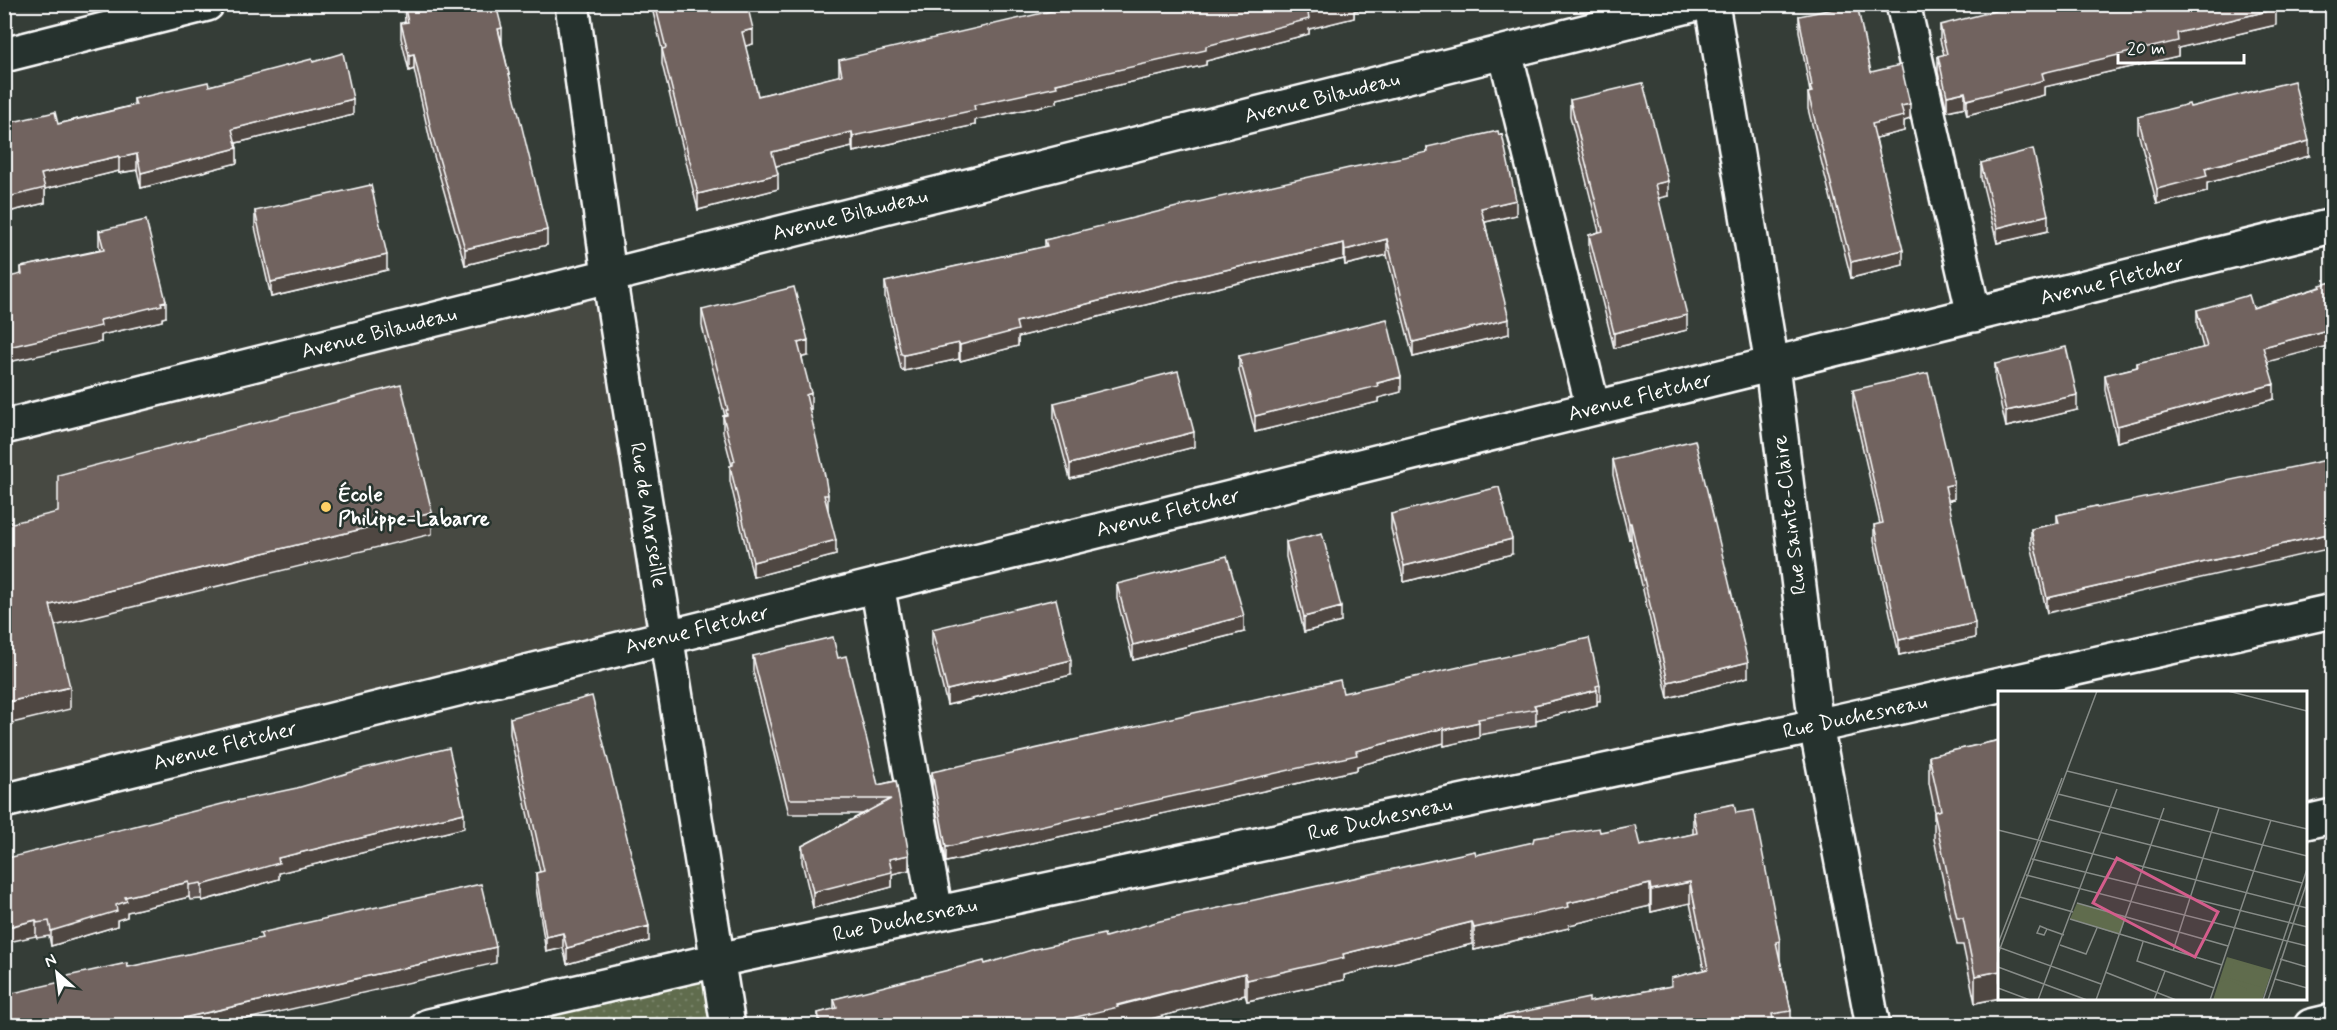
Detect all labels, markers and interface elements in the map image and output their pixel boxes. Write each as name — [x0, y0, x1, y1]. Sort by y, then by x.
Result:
scale bar — [2118, 27, 2244, 65]
text: 20 m — [2127, 37, 2165, 61]
street label: Avenue Bilaudeau — [1241, 65, 1403, 131]
street label: Avenue Bilaudeau — [769, 182, 931, 248]
street label: Avenue Fletcher — [2037, 250, 2187, 312]
street label: Avenue Bilaudeau — [298, 300, 460, 366]
street label: Avenue Fletcher — [1565, 366, 1715, 428]
street label: Rue Sainte-Claire — [1766, 433, 1814, 597]
street label: Rue de Marseille — [623, 440, 673, 590]
place label: École Philippe-Labarre — [338, 481, 490, 533]
street label: Avenue Fletcher — [1093, 482, 1243, 544]
marker: École Philippe-Labarre — [319, 500, 333, 514]
street label: Avenue Fletcher — [622, 599, 772, 661]
street label: Rue Duchesneau — [1780, 688, 1930, 746]
inset map — [1998, 691, 2307, 1000]
street label: Avenue Fletcher — [150, 715, 300, 777]
street label: Rue Duchesneau — [1305, 790, 1455, 848]
street label: Rue Duchesneau — [830, 891, 980, 949]
north arrow — [27, 943, 87, 1003]
text: N — [41, 949, 60, 973]

